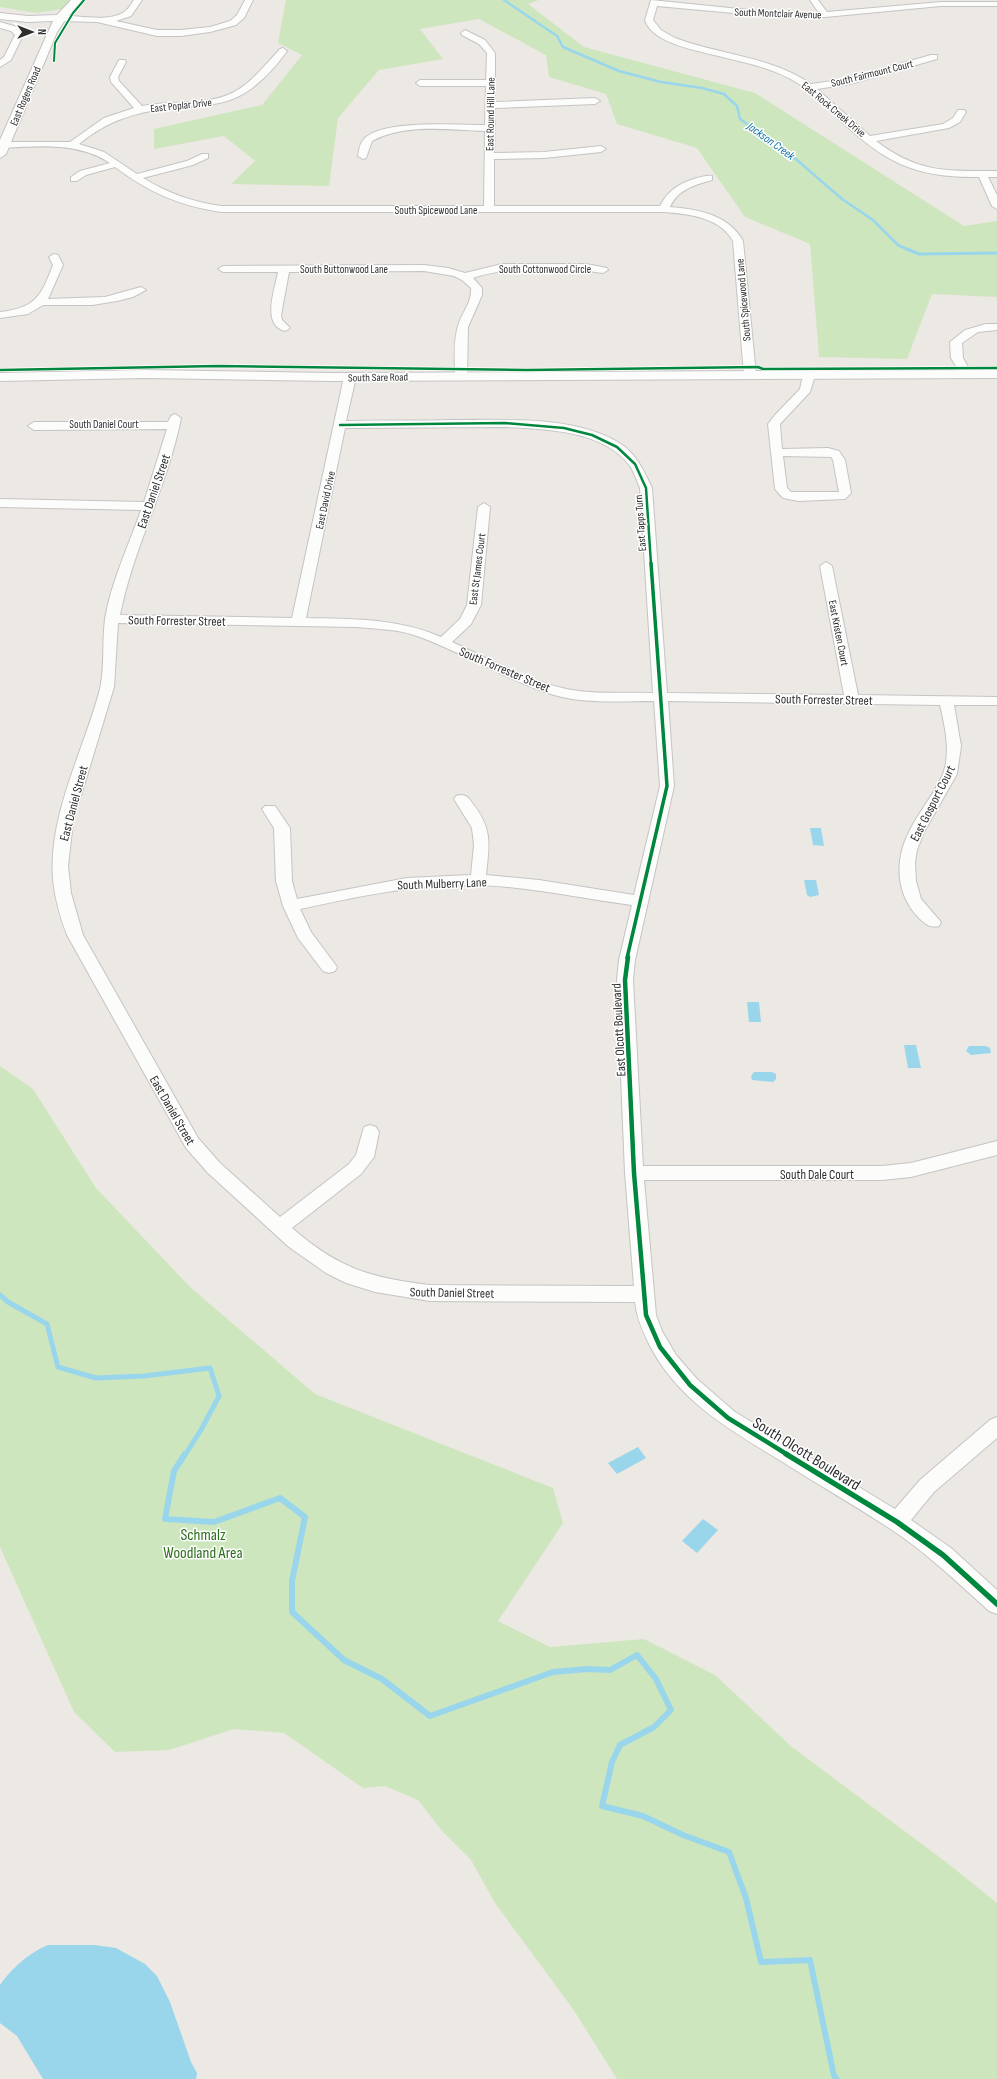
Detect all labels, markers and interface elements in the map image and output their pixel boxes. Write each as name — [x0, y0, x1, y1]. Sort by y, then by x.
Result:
street label: South Montclair Avenue — [734, 5, 822, 22]
north arrow — [12, 12, 52, 52]
text: N — [35, 29, 48, 35]
street label: South Fairmount Court — [830, 57, 915, 90]
street label: East Rogers Road — [7, 64, 44, 128]
street label: East Round Hill Lane — [483, 77, 498, 151]
street label: East Rock Creek Drive — [799, 79, 868, 140]
street label: East Poplar Drive — [150, 96, 212, 115]
water label: Jackson Creek — [743, 119, 798, 164]
street label: South Spicewood Lane — [395, 204, 477, 217]
street label: South Spicewood Lane — [733, 258, 754, 342]
street label: South Buttonwood Lane — [300, 263, 388, 276]
street label: South Cottonwood Circle — [499, 263, 591, 276]
street label: South Sare Road — [348, 370, 409, 385]
street label: South Daniel Court — [69, 418, 139, 431]
street label: East Daniel Street — [134, 452, 174, 530]
street label: East David Drive — [313, 470, 338, 530]
street label: East Tapps Turn — [632, 494, 649, 552]
street label: East St James Court — [467, 532, 488, 606]
street label: East Kristen Court — [826, 599, 851, 668]
street label: South Forrester Street — [128, 612, 226, 630]
street label: South Forrester Street — [457, 643, 553, 696]
street label: South Forrester Street — [775, 691, 873, 709]
street label: East Gosport Court — [907, 763, 959, 844]
street label: East Daniel Street — [56, 764, 92, 843]
street label: South Mulberry Lane — [397, 874, 487, 894]
street label: East Olcott Boulevard — [609, 983, 629, 1077]
street label: East Daniel Street — [146, 1073, 198, 1148]
street label: South Dale Court — [780, 1167, 854, 1183]
street label: South Daniel Street — [410, 1284, 494, 1302]
street label: South Olcott Boulevard — [749, 1414, 864, 1495]
park label: Schmalz Woodland Area — [163, 1526, 243, 1563]

